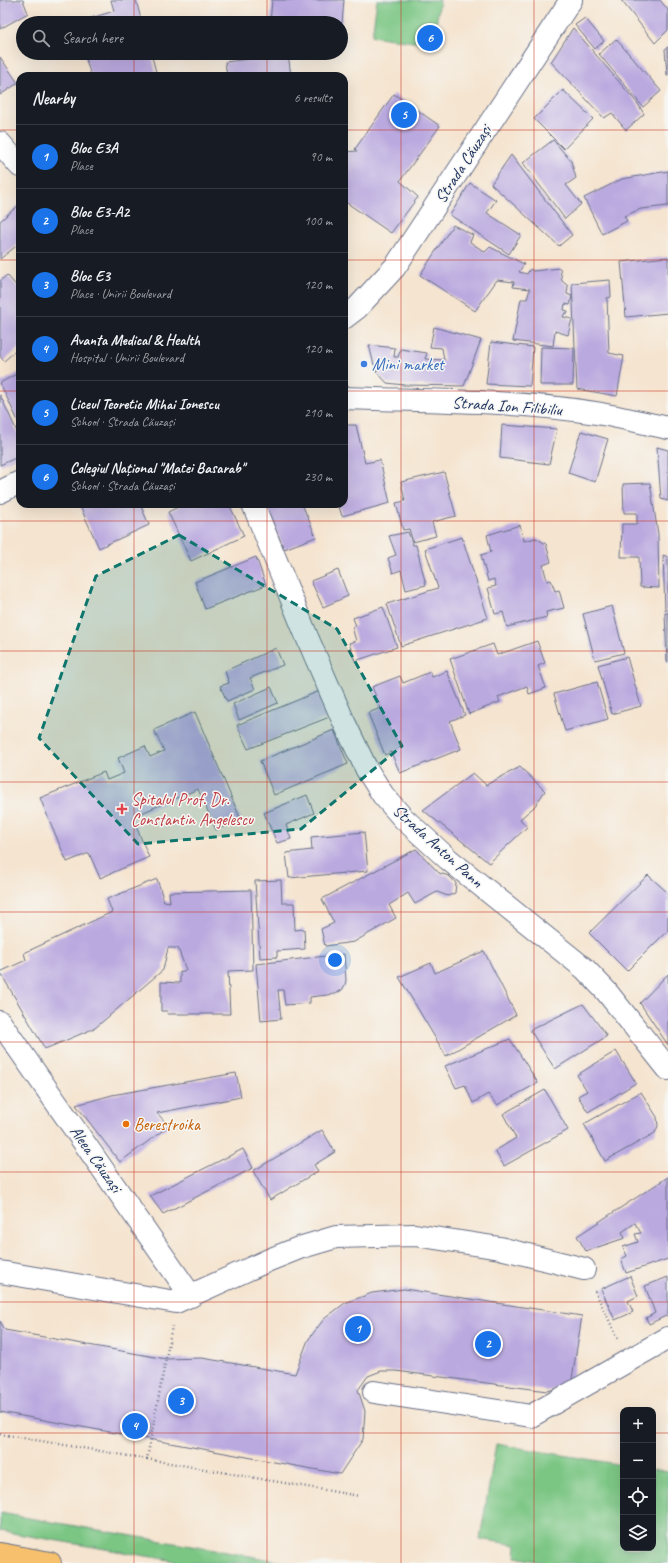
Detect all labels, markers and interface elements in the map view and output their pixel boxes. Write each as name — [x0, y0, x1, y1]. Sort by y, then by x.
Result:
search box — [16, 16, 348, 60]
pin: 6 — [417, 23, 443, 53]
icon: search — [30, 27, 52, 49]
text: Search here — [62, 29, 123, 48]
text: Nearby — [32, 88, 75, 109]
text: 6 results — [294, 90, 332, 106]
pin: 5 — [391, 100, 417, 130]
street label: Strada Căuzași — [430, 120, 497, 207]
text: Bloc E3A — [70, 139, 118, 158]
text: 1 — [42, 149, 48, 165]
text: 90 m — [310, 149, 332, 165]
text: Place — [70, 158, 93, 174]
text: Bloc E3-A2 — [70, 203, 129, 222]
text: 2 — [42, 213, 48, 229]
text: 100 m — [304, 213, 332, 229]
text: Place — [70, 222, 93, 238]
text: Bloc E3 — [70, 267, 110, 286]
text: 3 — [42, 277, 48, 293]
text: 120 m — [304, 277, 332, 293]
text: Place · Unirii Boulevard — [70, 286, 171, 302]
text: Avanta Medical & Health — [70, 331, 200, 350]
text: 4 — [42, 341, 48, 357]
text: 120 m — [304, 341, 332, 357]
text: Hospital · Unirii Boulevard — [70, 350, 184, 366]
place label: Mini market — [372, 354, 446, 375]
marker: Mini market — [359, 359, 369, 369]
street label: Strada Ion Filibiliu — [451, 392, 564, 420]
text: Liceul Teoretic Mihai Ionescu — [70, 395, 219, 414]
text: 5 — [42, 405, 48, 421]
text: 210 m — [304, 405, 332, 421]
text: School · Strada Căuzași — [70, 414, 175, 430]
text: Colegiul Național "Matei Basarab" — [70, 459, 244, 478]
text: 6 — [42, 469, 48, 485]
text: 230 m — [304, 469, 332, 485]
text: School · Strada Căuzași — [70, 478, 175, 494]
place label: Spitalul Prof. Dr. Constantin Angelescu — [131, 789, 255, 830]
street label: Strada Anton Pann — [388, 800, 488, 892]
marker: Spitalul Prof. Dr. Constantin Angelescu — [116, 803, 128, 815]
your location — [325, 950, 345, 970]
place label: Berestroika — [134, 1114, 201, 1135]
marker: Berestroika — [121, 1119, 131, 1129]
street label: Aleea Căuzași — [65, 1121, 128, 1198]
pin: 1 — [345, 1314, 371, 1344]
pin: 2 — [475, 1329, 501, 1359]
pin: 3 — [168, 1386, 194, 1416]
map controls — [620, 1407, 656, 1551]
button: + — [620, 1407, 656, 1443]
pin: 4 — [122, 1411, 148, 1441]
button: − — [620, 1443, 656, 1479]
button: locate — [620, 1479, 656, 1515]
button: layers — [620, 1515, 656, 1551]

